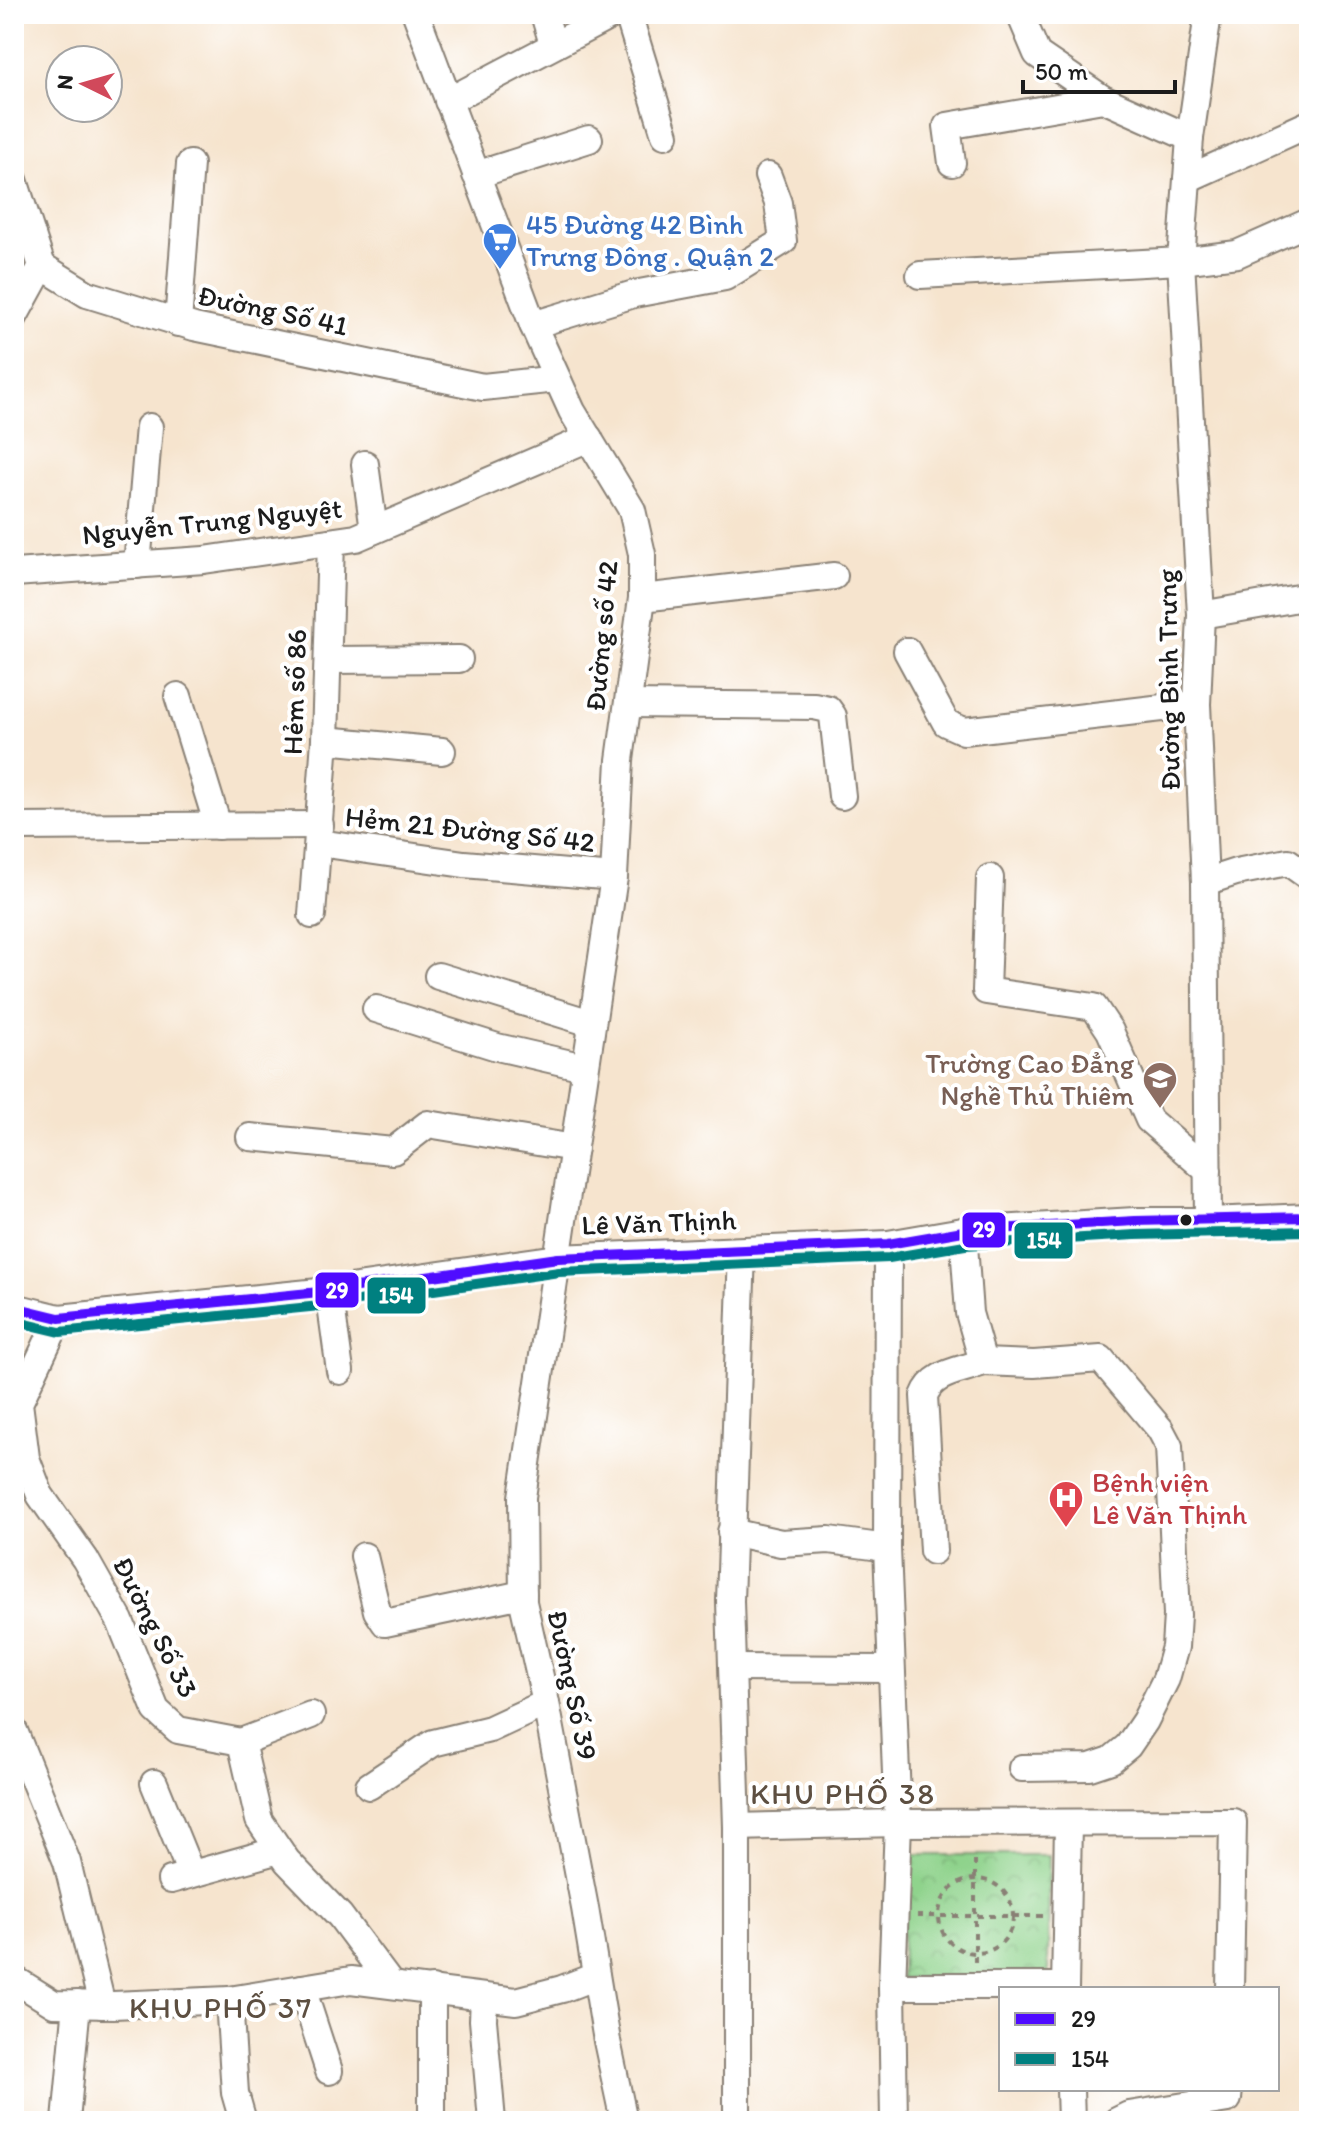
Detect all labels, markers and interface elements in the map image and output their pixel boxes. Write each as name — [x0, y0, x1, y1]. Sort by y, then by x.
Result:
north arrow — [44, 44, 124, 124]
scale bar — [1023, 44, 1175, 94]
text: 50 m — [1035, 57, 1088, 86]
text: N — [50, 74, 79, 91]
place label: 45 Đường 42 Bình Trưng Đông . Quận 2 — [526, 207, 774, 273]
supermarket icon: 45 Đường 42 Bình Trưng Đông . Quận 2 — [481, 221, 519, 271]
street label: Đường Số 41 — [195, 278, 351, 342]
street label: Nguyễn Trung Nguyệt — [80, 490, 344, 552]
street label: Đường số 42 — [577, 559, 625, 713]
street label: Đường Bình Trưng — [1149, 568, 1187, 791]
street label: Hẻm số 86 — [275, 629, 313, 755]
street label: Hẻm 21 Đường Số 42 — [344, 799, 597, 859]
place label: Trường Cao Đẳng Nghề Thủ Thiêm — [925, 1046, 1135, 1112]
school or university icon: Trường Cao Đẳng Nghề Thủ Thiêm — [1141, 1060, 1179, 1110]
street label: Lê Văn Thịnh — [581, 1202, 737, 1242]
line badge: 29 — [961, 1211, 1007, 1249]
unlabelled marker — [1178, 1212, 1194, 1228]
text: 29 — [972, 1216, 996, 1243]
line badge: 154 — [1013, 1221, 1074, 1260]
text: 154 — [1027, 1227, 1062, 1254]
line badge: 29 — [314, 1271, 360, 1309]
line badge: 154 — [366, 1276, 427, 1315]
text: 29 — [325, 1277, 349, 1304]
text: 154 — [379, 1282, 414, 1309]
place label: Bệnh viện Lê Văn Thịnh — [1092, 1465, 1247, 1531]
hospital icon: Bệnh viện Lê Văn Thịnh — [1047, 1479, 1085, 1529]
street label: Đường Số 33 — [106, 1551, 206, 1703]
street label: Đường Số 39 — [541, 1607, 605, 1763]
district label: KHU PHỐ 38 — [750, 1775, 936, 1812]
legend — [999, 1987, 1279, 2091]
district label: KHU PHỐ 37 — [129, 1989, 313, 2026]
text: 29 — [1071, 2004, 1096, 2033]
text: 154 — [1071, 2044, 1109, 2073]

